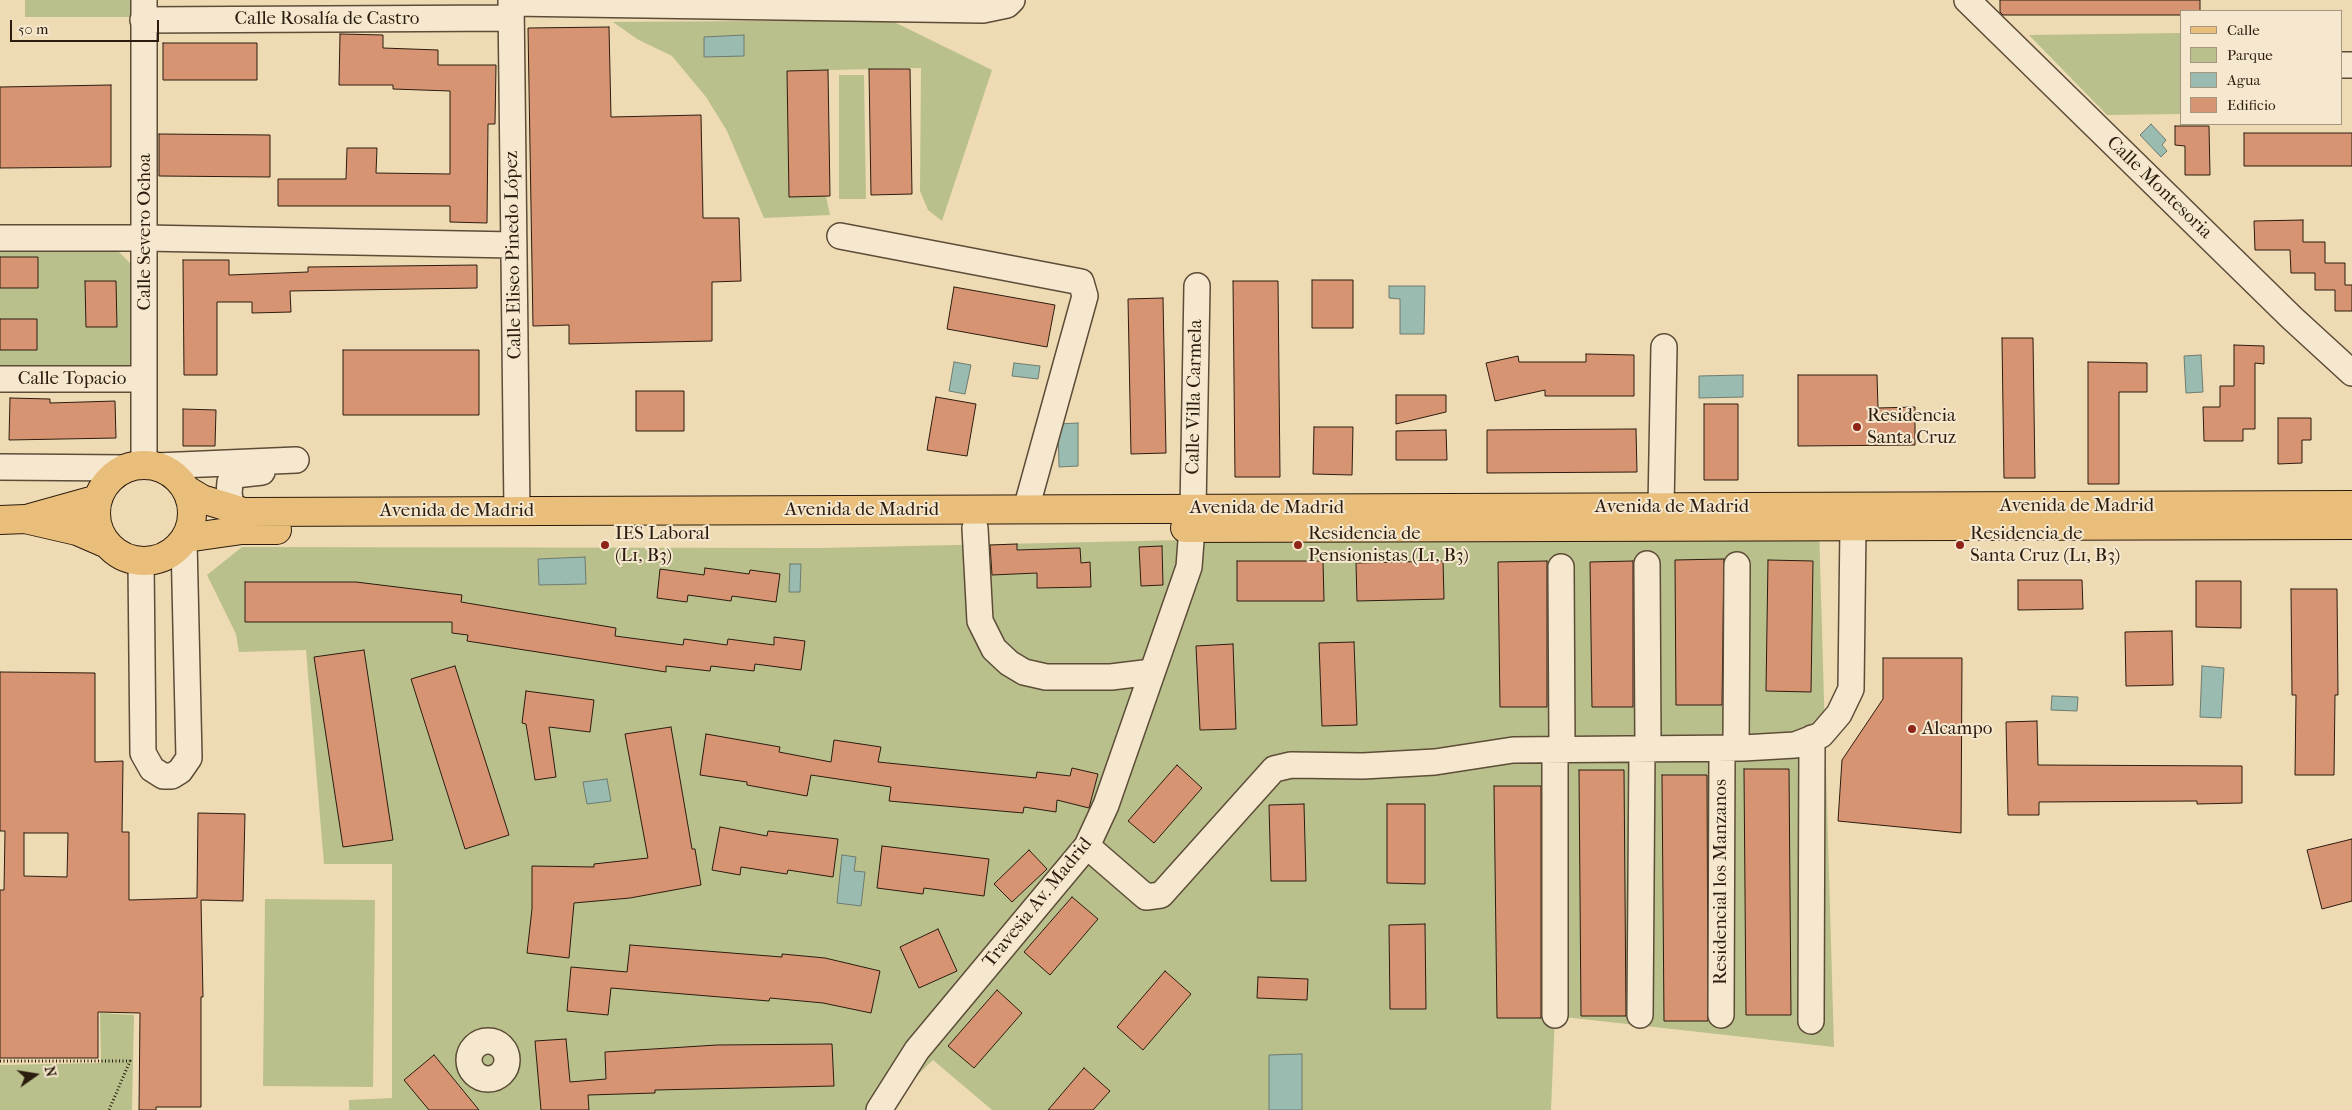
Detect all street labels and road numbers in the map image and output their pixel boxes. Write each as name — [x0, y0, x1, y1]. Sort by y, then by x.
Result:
street label: Calle Rosalía de Castro — [235, 8, 419, 30]
street label: Calle Montesoria — [2101, 132, 2217, 244]
street label: Calle Eliseo Pinedo López — [501, 150, 527, 360]
street label: Calle Severo Ochoa — [134, 153, 156, 311]
street label: Calle Villa Carmela — [1182, 319, 1208, 475]
street label: Calle Topacio — [18, 368, 126, 390]
street label: Avenida de Madrid — [2000, 495, 2154, 517]
street label: Avenida de Madrid — [1595, 496, 1749, 518]
street label: Avenida de Madrid — [1190, 497, 1344, 519]
street label: Avenida de Madrid — [785, 499, 939, 521]
street label: Avenida de Madrid — [380, 500, 534, 522]
street label: Residencial los Manzanos — [1710, 779, 1732, 985]
street label: Travesia Av. Madrid — [979, 833, 1097, 973]

